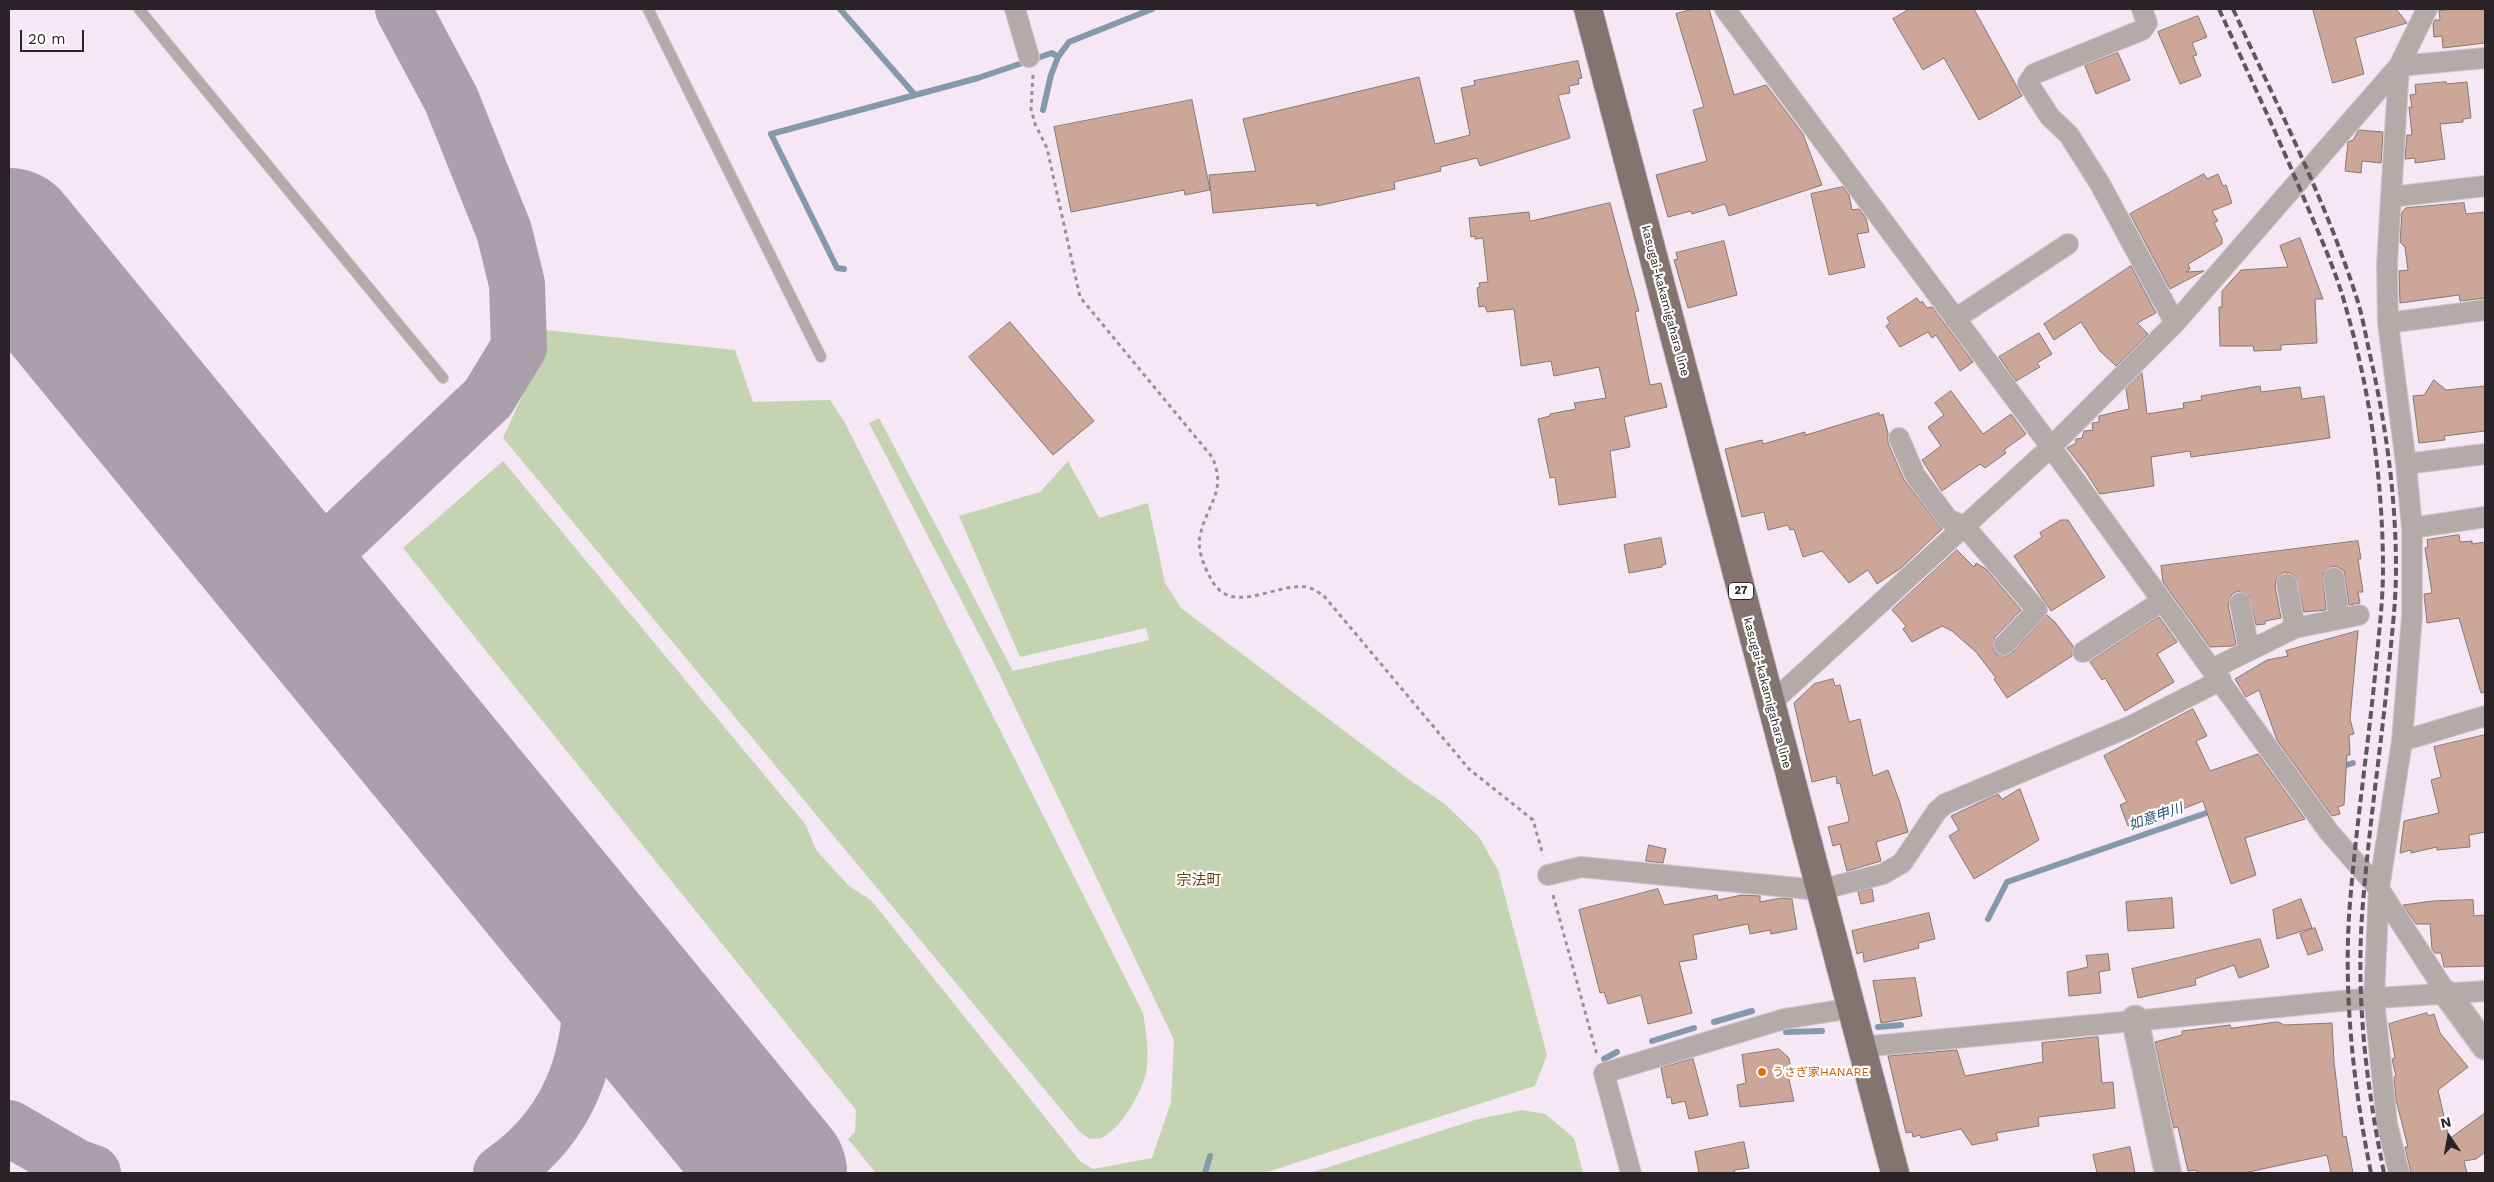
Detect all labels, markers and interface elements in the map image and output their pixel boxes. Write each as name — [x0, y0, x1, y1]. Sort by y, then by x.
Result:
scale bar — [22, 20, 86, 52]
text: 20 m — [28, 30, 66, 48]
street label: kasugai-kakamigahara line — [1638, 224, 1692, 378]
road number: 27 — [1728, 582, 1754, 600]
street label: kasugai-kakamigahara line — [1740, 616, 1794, 770]
water label: 如意申川 — [2127, 800, 2185, 834]
district label: 宗法町 — [1177, 872, 1221, 890]
place label: うさぎ家HANARE — [1772, 1065, 1869, 1079]
marker: うさぎ家HANARE — [1756, 1066, 1768, 1078]
north arrow — [2424, 1112, 2474, 1162]
text: N — [2439, 1113, 2453, 1131]

